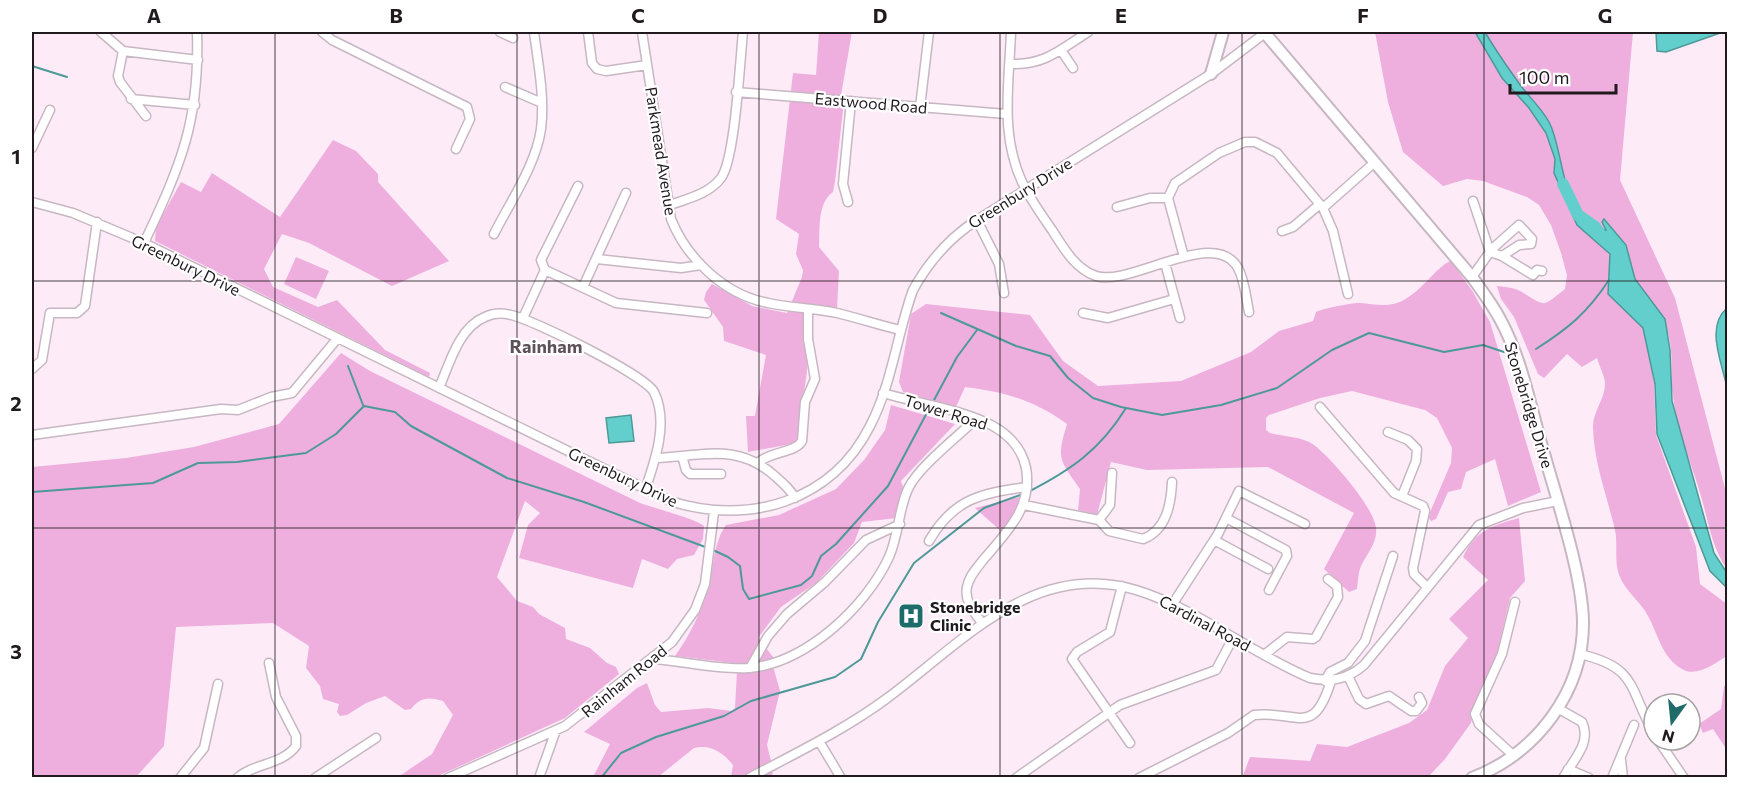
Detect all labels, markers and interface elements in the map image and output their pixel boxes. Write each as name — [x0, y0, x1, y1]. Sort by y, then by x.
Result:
text: A — [147, 3, 161, 27]
text: B — [389, 3, 403, 27]
text: C — [631, 3, 645, 27]
text: D — [873, 3, 887, 27]
text: E — [1115, 3, 1127, 27]
text: F — [1357, 3, 1369, 27]
text: G — [1598, 3, 1612, 27]
scale bar — [1510, 57, 1616, 95]
text: 100 m — [1519, 66, 1569, 88]
street label: Parkmead Avenue — [642, 85, 681, 217]
street label: Eastwood Road — [814, 88, 928, 117]
text: 1 — [11, 144, 21, 168]
street label: Greenbury Drive — [964, 153, 1075, 232]
street label: Greenbury Drive — [129, 230, 244, 299]
district label: Rainham — [510, 335, 582, 357]
street label: Stonebridge Drive — [1501, 340, 1558, 470]
street label: Tower Road — [902, 390, 990, 433]
text: 2 — [10, 391, 22, 415]
street label: Greenbury Drive — [565, 443, 681, 510]
street label: Cardinal Road — [1156, 591, 1254, 655]
place label: Stonebridge Clinic — [930, 597, 1020, 634]
hospital icon: Stonebridge Clinic — [896, 601, 926, 631]
text: 3 — [10, 639, 22, 663]
street label: Rainham Road — [577, 640, 670, 721]
north arrow — [1642, 692, 1702, 752]
text: N — [1660, 726, 1676, 748]

